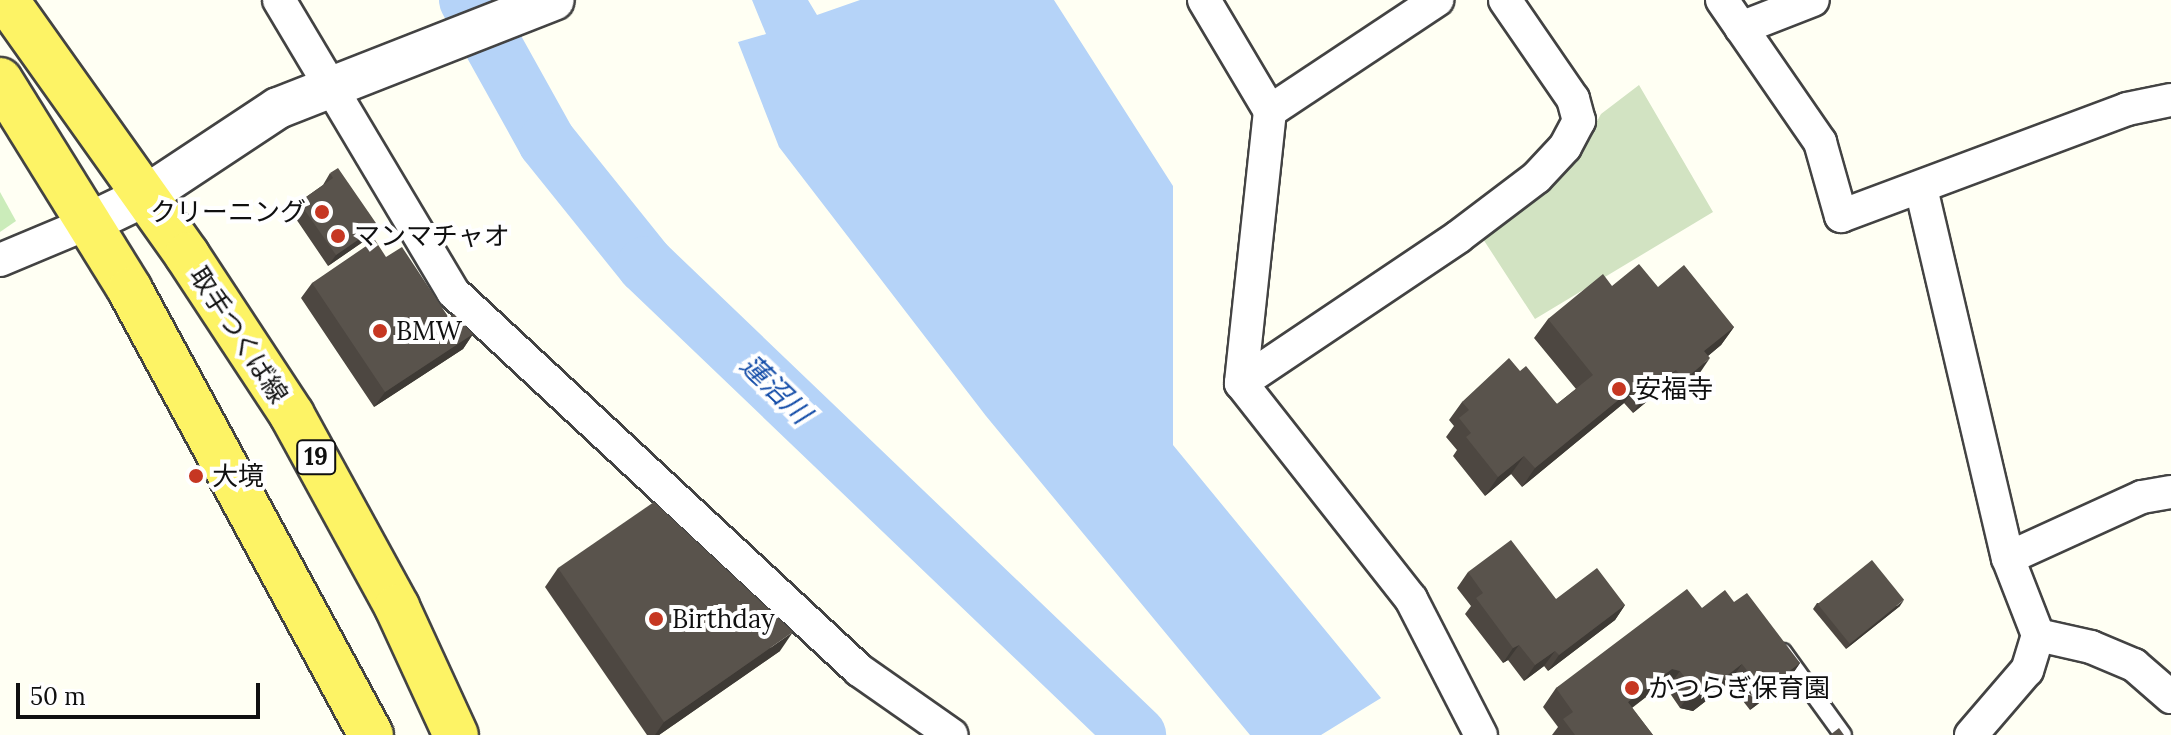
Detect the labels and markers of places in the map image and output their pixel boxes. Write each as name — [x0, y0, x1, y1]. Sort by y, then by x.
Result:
place label: クリーニング — [150, 196, 306, 228]
marker: クリーニング — [313, 203, 331, 221]
place label: マンマチャオ — [354, 220, 510, 252]
marker: マンマチャオ — [329, 227, 347, 245]
place label: BMW — [396, 315, 462, 347]
marker: BMW — [371, 322, 389, 340]
place label: 安福寺 — [1635, 373, 1713, 405]
marker: 安福寺 — [1610, 380, 1628, 398]
place label: 大境 — [212, 460, 264, 492]
marker: 大境 — [187, 467, 205, 485]
place label: Birthday — [672, 603, 775, 635]
marker: Birthday — [647, 610, 665, 628]
place label: かつらぎ保育園 — [1648, 672, 1830, 704]
marker: かつらぎ保育園 — [1623, 679, 1641, 697]

